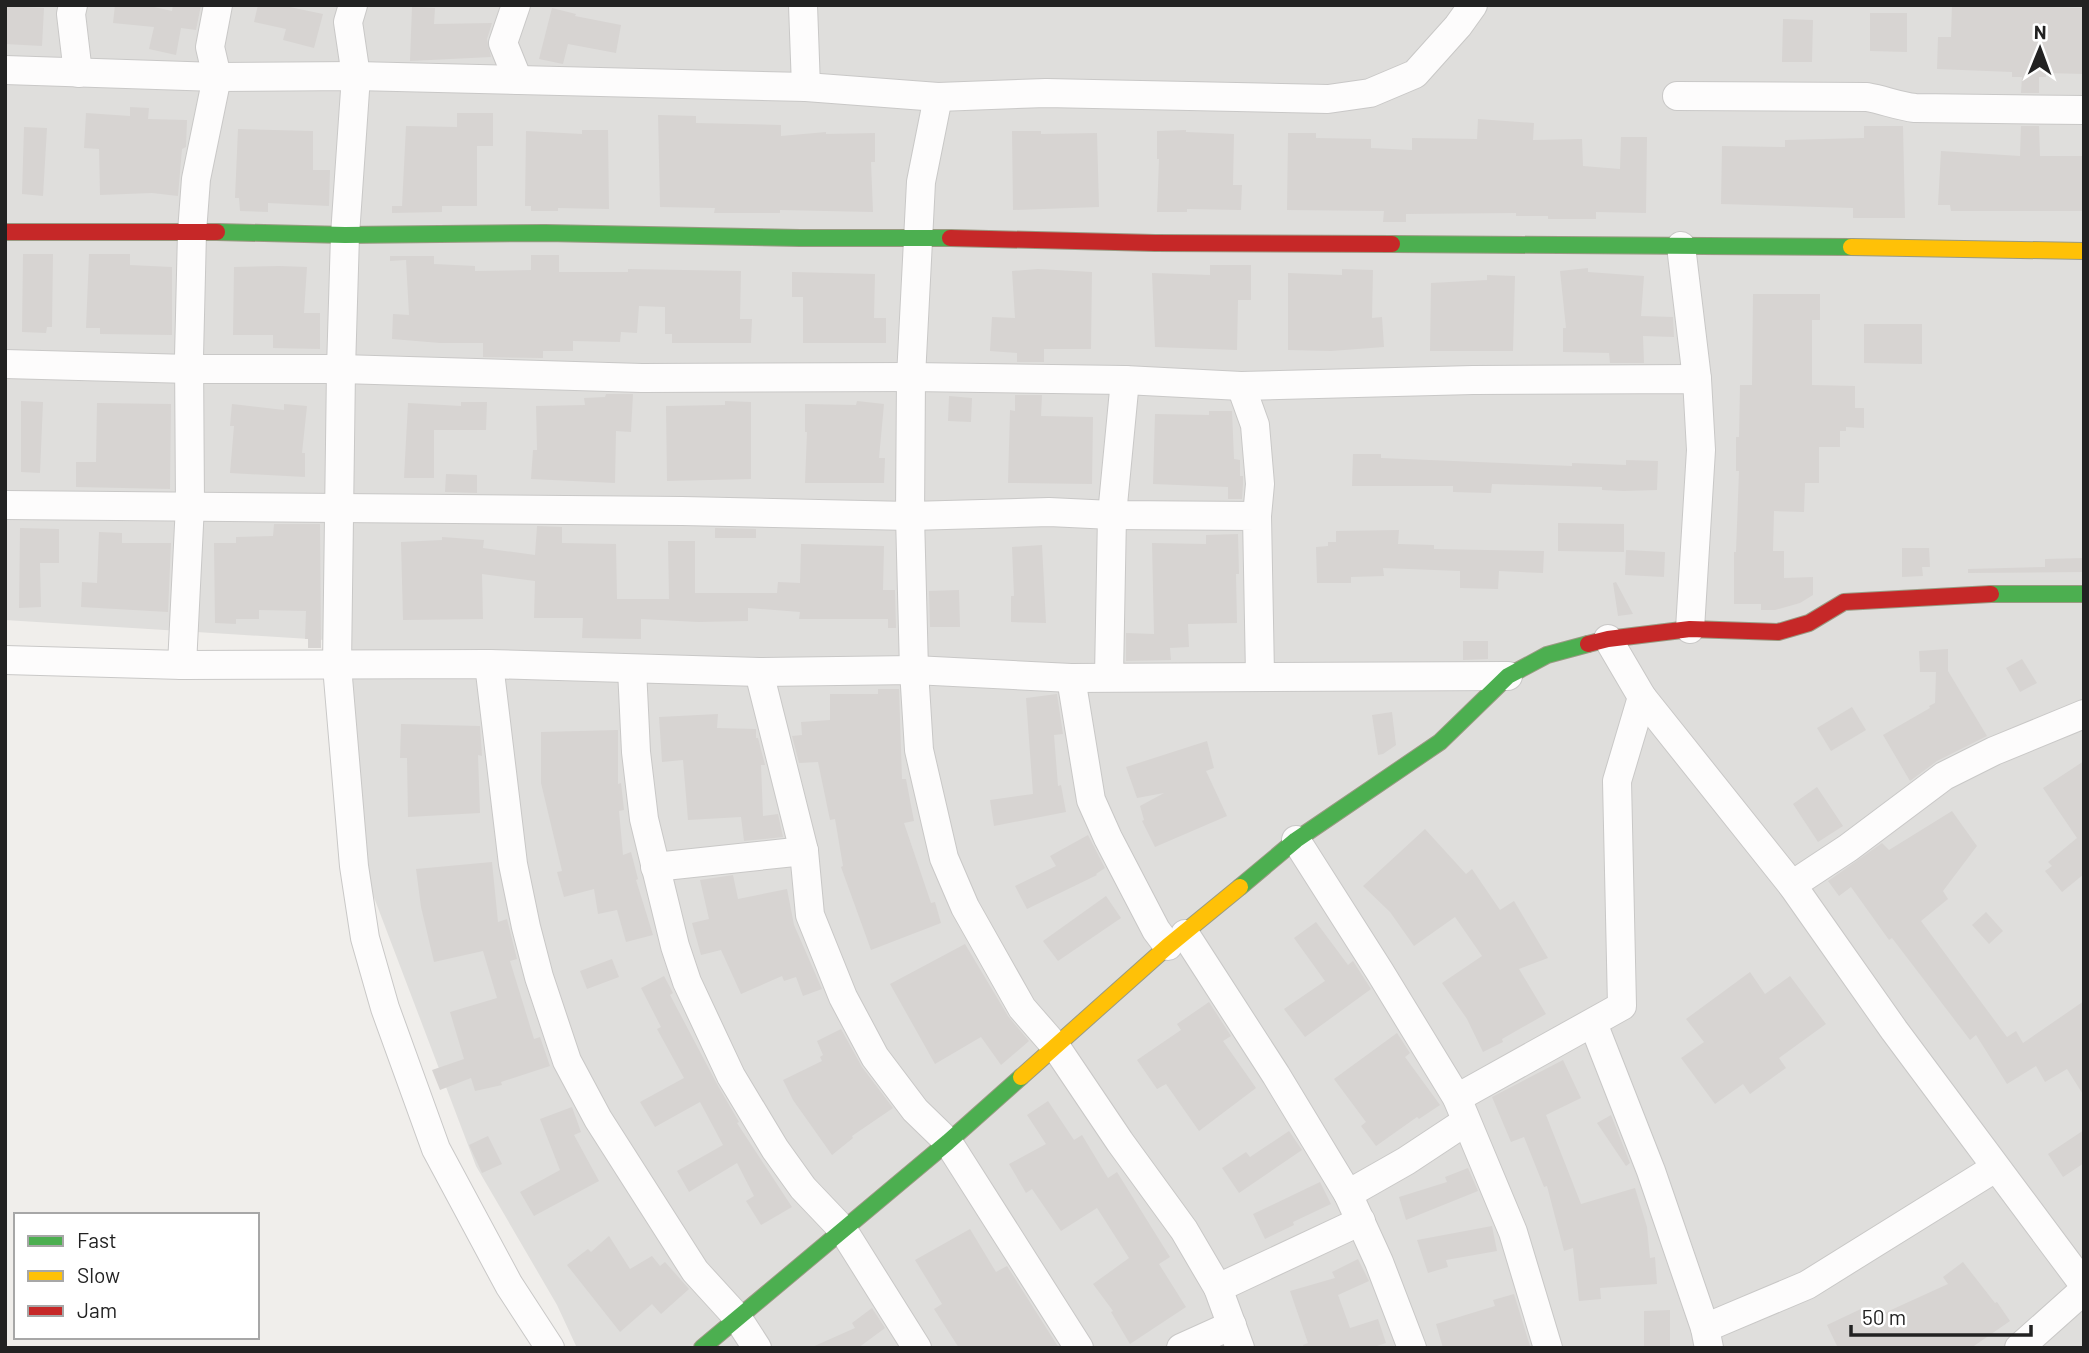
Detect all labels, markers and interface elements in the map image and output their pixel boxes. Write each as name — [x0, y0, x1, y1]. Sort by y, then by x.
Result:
north arrow — [2005, 14, 2075, 84]
text: N — [2034, 20, 2047, 43]
legend — [14, 1213, 259, 1339]
text: Fast — [77, 1227, 117, 1252]
text: Slow — [77, 1262, 120, 1287]
scale bar — [1851, 1294, 2031, 1338]
text: Jam — [77, 1297, 117, 1322]
text: 50 m — [1862, 1304, 1906, 1329]

